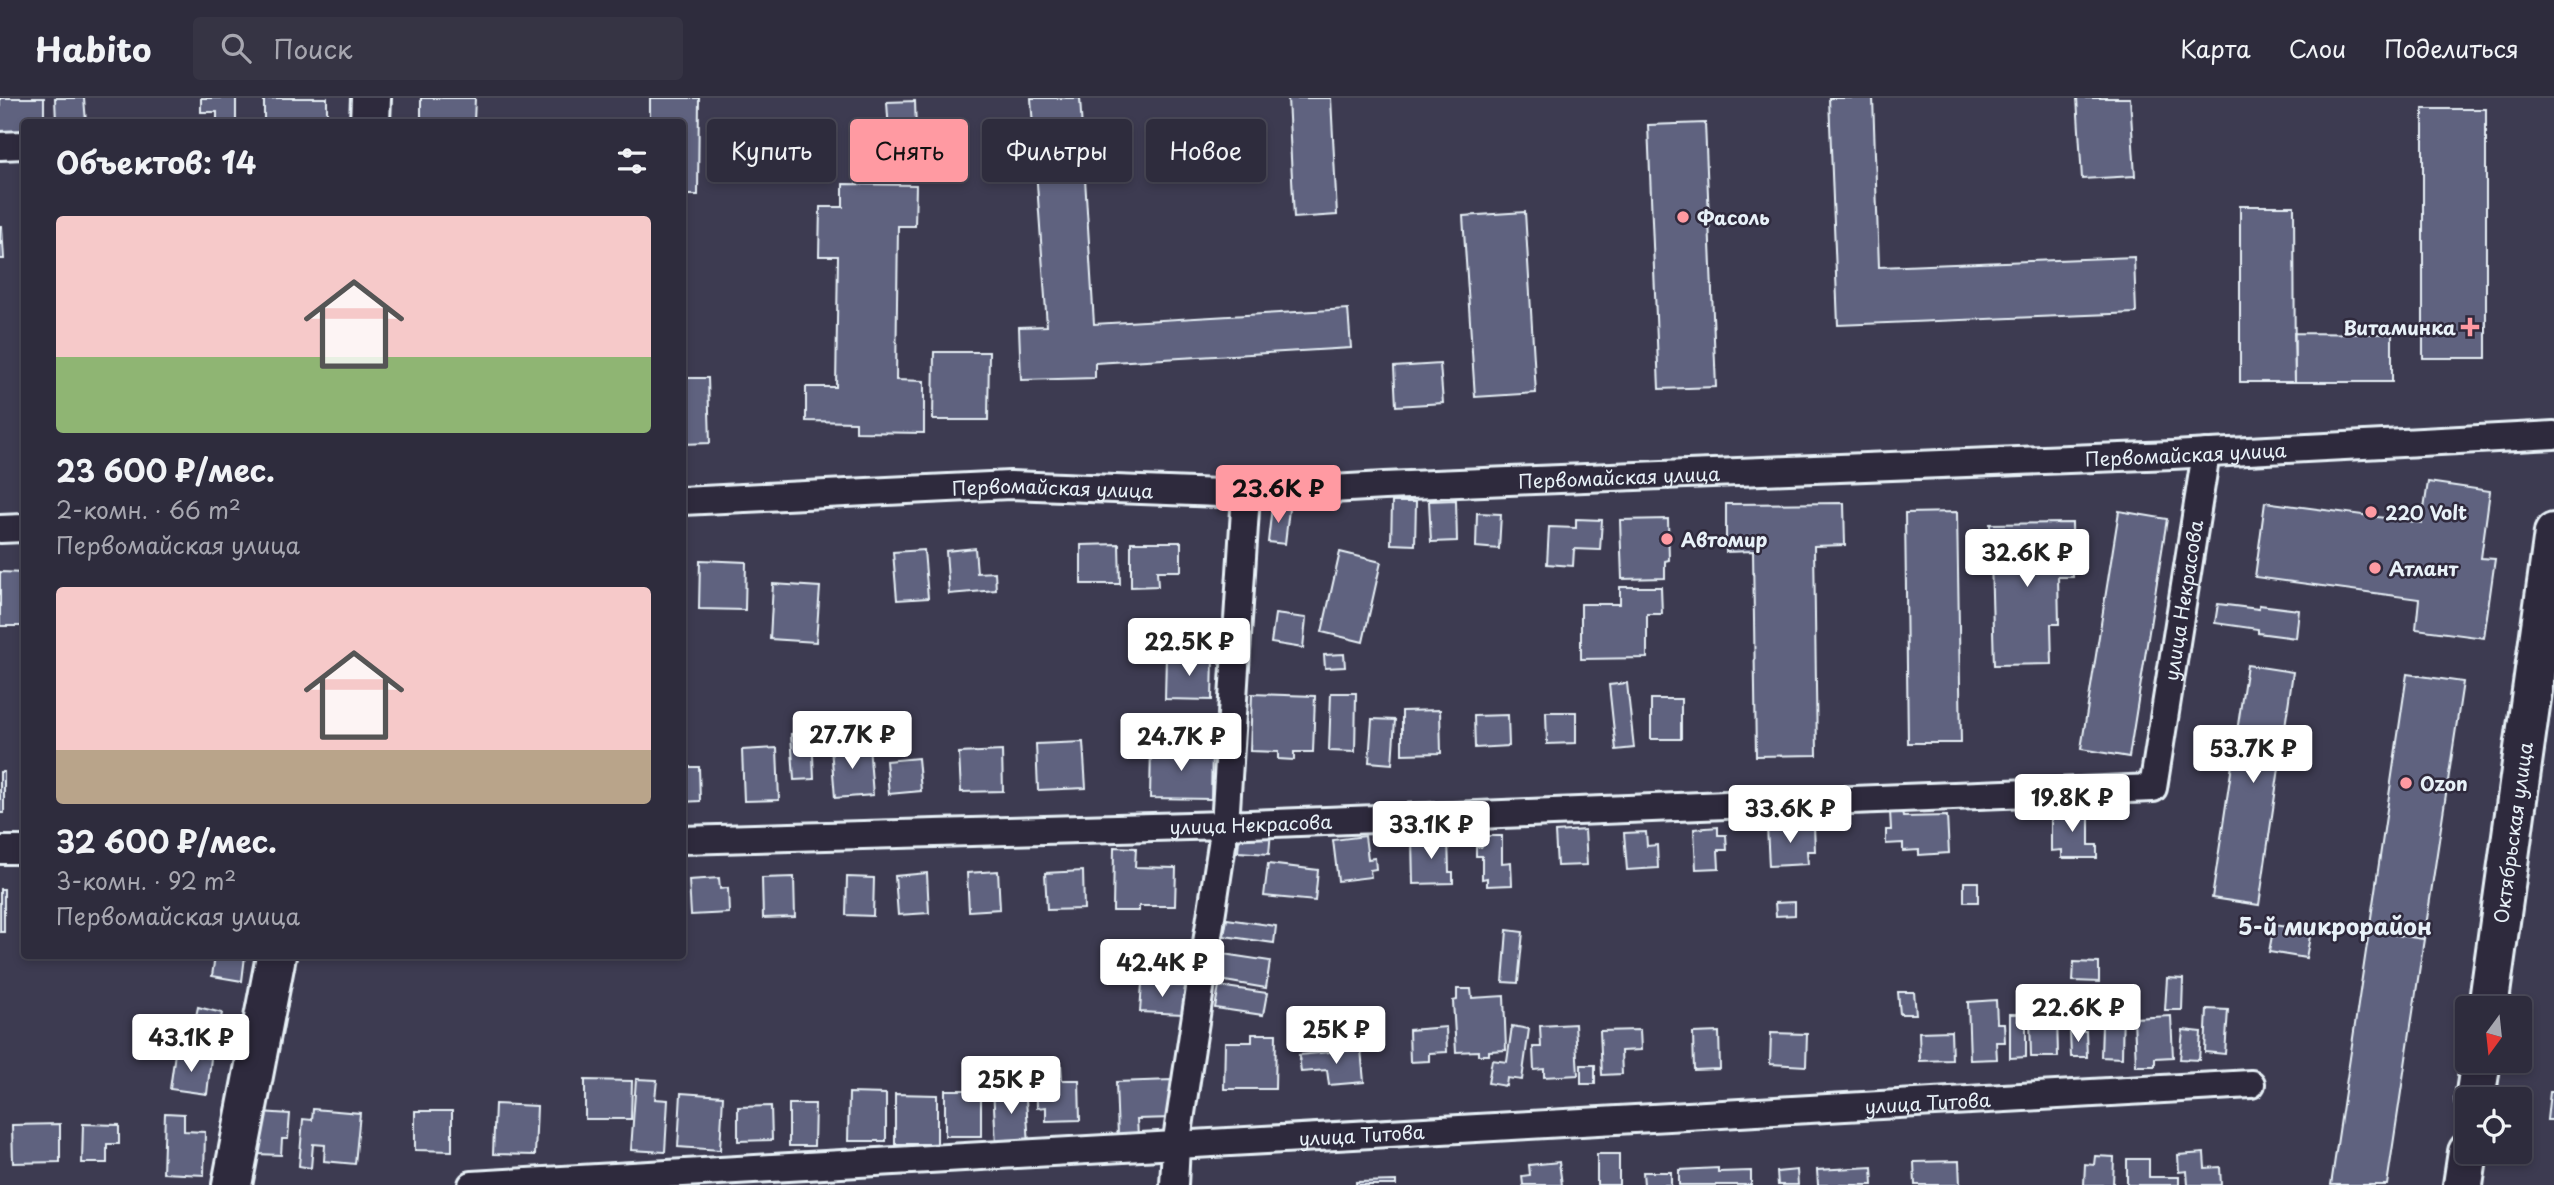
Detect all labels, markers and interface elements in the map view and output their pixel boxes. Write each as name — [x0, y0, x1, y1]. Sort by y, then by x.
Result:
search box — [193, 17, 683, 80]
text: Habito — [35, 23, 151, 73]
icon: search — [217, 29, 255, 67]
text: Поиск — [273, 29, 352, 68]
text: Карта — [2180, 30, 2251, 66]
text: Слои — [2289, 30, 2346, 66]
text: Поделиться — [2384, 30, 2519, 66]
chip: Купить — [707, 119, 836, 182]
chip: Снять — [850, 119, 968, 182]
chip: Фильтры — [982, 119, 1132, 182]
chip: Новое — [1146, 119, 1266, 182]
text: Объектов: 14 — [56, 139, 256, 184]
icon: filters — [613, 142, 651, 180]
place label: Фасоль — [1697, 203, 1770, 231]
marker: Фасоль — [1675, 209, 1691, 225]
icon: home — [291, 261, 417, 387]
place label: Витаминка — [2343, 313, 2456, 341]
marker: Витаминка — [2462, 319, 2478, 335]
street label: Первомайская улица — [2084, 435, 2287, 472]
text: 23 600 ₽/мес. — [56, 447, 275, 492]
street label: Первомайская улица — [1518, 459, 1720, 495]
pin: 23.6K ₽ — [1213, 466, 1343, 525]
text: 23.6K ₽ — [1232, 470, 1324, 505]
street label: Первомайская улица — [951, 471, 1154, 504]
text: 2-комн. · 66 m² — [56, 492, 241, 527]
place label: 220 Volt — [2385, 498, 2467, 526]
marker: 220 Volt — [2363, 504, 2379, 520]
street label: улица Некрасова — [2156, 518, 2209, 683]
place label: Автомир — [1681, 525, 1768, 553]
text: Первомайская улица — [56, 527, 300, 562]
pin: 32.6K ₽ — [1962, 530, 2092, 589]
marker: Автомир — [1659, 531, 1675, 547]
text: 32.6K ₽ — [1981, 534, 2073, 569]
place label: Атлант — [2389, 554, 2459, 582]
marker: Атлант — [2367, 560, 2383, 576]
pin: 22.5K ₽ — [1124, 618, 1254, 678]
text: 22.5K ₽ — [1144, 623, 1234, 658]
icon: home — [291, 632, 417, 758]
pin: 27.7K ₽ — [787, 712, 917, 771]
pin: 24.7K ₽ — [1116, 714, 1246, 773]
text: 27.7K ₽ — [809, 716, 895, 751]
text: 24.7K ₽ — [1136, 718, 1226, 753]
pin: 53.7K ₽ — [2188, 726, 2318, 785]
text: 53.7K ₽ — [2209, 730, 2297, 765]
street label: Октябрьская улица — [2486, 740, 2539, 925]
place label: Ozon — [2420, 769, 2468, 797]
pin: 19.8K ₽ — [2007, 774, 2137, 834]
marker: Ozon — [2398, 775, 2414, 791]
text: 19.8K ₽ — [2031, 779, 2113, 814]
pin: 33.6K ₽ — [1725, 786, 1855, 845]
text: 33.6K ₽ — [1744, 790, 1836, 825]
pin: 33.1K ₽ — [1366, 802, 1496, 861]
text: 33.1K ₽ — [1389, 806, 1473, 841]
street label: улица Некрасова — [1169, 807, 1333, 841]
text: 32 600 ₽/мес. — [56, 818, 277, 863]
text: 3-комн. · 92 m² — [56, 863, 236, 898]
text: Первомайская улица — [56, 898, 300, 933]
district label: 5-й микрорайон — [2238, 908, 2432, 943]
pin: 42.4K ₽ — [1097, 940, 1227, 999]
text: 42.4K ₽ — [1116, 944, 1208, 979]
pin: 22.6K ₽ — [2013, 984, 2143, 1044]
text: 22.6K ₽ — [2032, 989, 2124, 1024]
north arrow — [2455, 996, 2532, 1073]
map controls — [2455, 996, 2532, 1164]
pin: 25K ₽ — [1287, 1006, 1385, 1066]
text: 25K ₽ — [1302, 1011, 1370, 1046]
pin: 43.1K ₽ — [126, 1014, 256, 1074]
text: 43.1K ₽ — [148, 1019, 234, 1054]
pin: 25K ₽ — [962, 1056, 1060, 1116]
text: 25K ₽ — [977, 1061, 1045, 1096]
street label: улица Титова — [1864, 1085, 1991, 1120]
button: locate — [2455, 1087, 2532, 1164]
street label: улица Титова — [1298, 1117, 1425, 1152]

